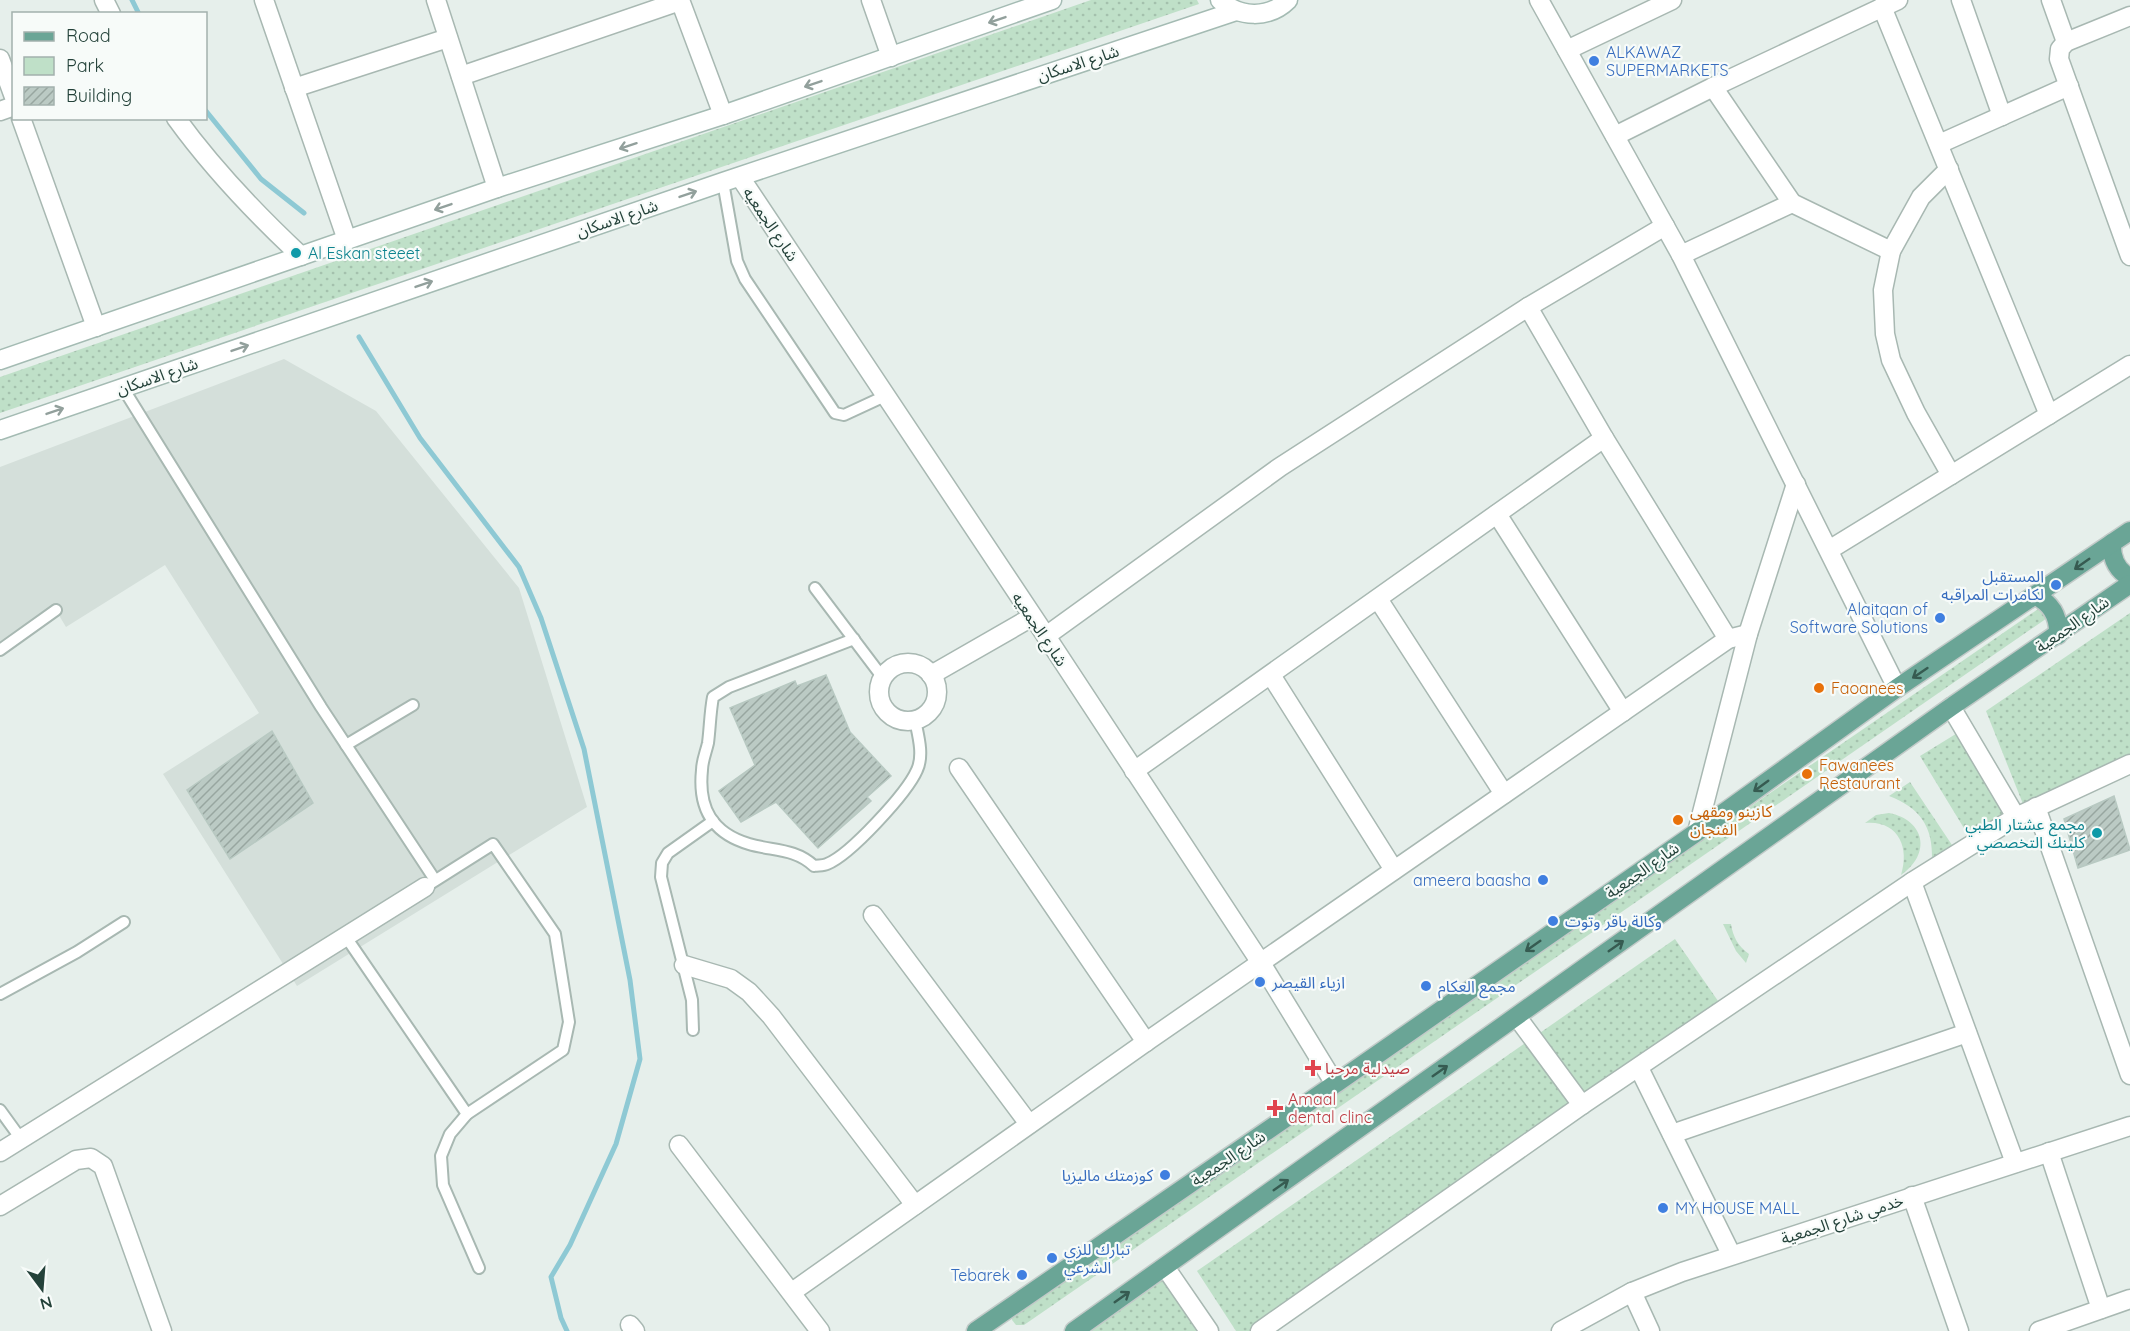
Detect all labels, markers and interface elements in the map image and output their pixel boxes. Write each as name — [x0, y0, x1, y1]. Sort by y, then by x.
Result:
legend — [12, 12, 207, 120]
one-way arrow — [988, 15, 1007, 26]
text: Road — [66, 24, 111, 47]
street label: شارع الاسكان — [1035, 40, 1122, 88]
place label: ALKAWAZ SUPERMARKETS — [1606, 42, 1729, 80]
text: Park — [66, 54, 104, 77]
marker: ALKAWAZ SUPERMARKETS — [1587, 54, 1601, 68]
one-way arrow — [804, 79, 823, 90]
text: Building — [66, 84, 132, 107]
one-way arrow — [619, 141, 638, 152]
street label: شارع الجمعيه — [736, 183, 803, 267]
one-way arrow — [678, 188, 697, 199]
street label: شارع الاسكان — [574, 195, 661, 244]
one-way arrow — [434, 202, 453, 213]
place label: Al Eskan steeet — [308, 243, 420, 263]
marker: Al Eskan steeet — [289, 246, 303, 260]
one-way arrow — [414, 278, 433, 289]
one-way arrow — [230, 341, 249, 352]
street label: شارع الاسكان — [114, 353, 201, 402]
one-way arrow — [45, 405, 64, 416]
one-way arrow — [2074, 558, 2090, 570]
place label: المستقبل لكامرات المراقبه — [1941, 566, 2044, 604]
marker: المستقبل لكامرات المراقبه — [2049, 578, 2063, 592]
street label: شارع الجمعيه — [1005, 588, 1072, 672]
street label: شارع الجمعية — [2031, 591, 2114, 659]
place label: Alaitqan of Software Solutions — [1790, 599, 1928, 637]
marker: Alaitqan of Software Solutions — [1933, 611, 1947, 625]
one-way arrow — [1912, 667, 1929, 679]
place label: Faoanees — [1831, 678, 1904, 698]
marker: Faoanees — [1812, 681, 1826, 695]
place label: Fawanees Restaurant — [1819, 755, 1901, 793]
marker: Fawanees Restaurant — [1800, 767, 1814, 781]
one-way arrow — [1754, 780, 1770, 792]
place label: كازينو ومقهى الفنجان — [1690, 801, 1773, 839]
marker: كازينو ومقهى الفنجان — [1671, 813, 1685, 827]
place label: مجمع عشتار الطبي كلينك التخصصي — [1965, 814, 2085, 855]
marker: مجمع عشتار الطبي كلينك التخصصي — [2090, 826, 2104, 840]
street label: شارع الجمعية — [1601, 837, 1684, 905]
place label: ameera baasha — [1413, 870, 1531, 890]
marker: ameera baasha — [1536, 873, 1550, 887]
place label: وكالة باقر وتوت — [1565, 911, 1662, 931]
marker: وكالة باقر وتوت — [1546, 914, 1560, 928]
one-way arrow — [1525, 940, 1542, 952]
one-way arrow — [1607, 940, 1623, 952]
place label: ازياء القيصر — [1271, 972, 1345, 992]
marker: ازياء القيصر — [1253, 975, 1267, 989]
place label: مجمع العكام — [1438, 976, 1516, 999]
marker: مجمع العكام — [1419, 979, 1433, 993]
place label: صيدلية مرحبا — [1325, 1058, 1410, 1078]
marker: صيدلية مرحبا — [1306, 1061, 1320, 1075]
one-way arrow — [1431, 1065, 1447, 1078]
place label: Amaal dental clinc — [1288, 1089, 1372, 1127]
marker: Amaal dental clinc — [1266, 1099, 1284, 1117]
street label: شارع الجمعية — [1187, 1126, 1271, 1193]
place label: كوزمتك ماليزيا — [1062, 1165, 1153, 1185]
marker: كوزمتك ماليزيا — [1158, 1168, 1172, 1182]
one-way arrow — [1272, 1178, 1288, 1191]
street label: خدمي شارع الجمعية — [1778, 1190, 1907, 1251]
place label: MY HOUSE MALL — [1675, 1198, 1800, 1218]
marker: MY HOUSE MALL — [1656, 1201, 1670, 1215]
place label: تبارك للزي الشرعي — [1064, 1239, 1131, 1280]
marker: تبارك للزي الشرعي — [1045, 1251, 1059, 1265]
north arrow — [12, 1259, 72, 1319]
place label: Tebarek — [950, 1265, 1010, 1285]
marker: Tebarek — [1015, 1268, 1029, 1282]
one-way arrow — [1113, 1291, 1129, 1303]
text: N — [38, 1292, 55, 1315]

